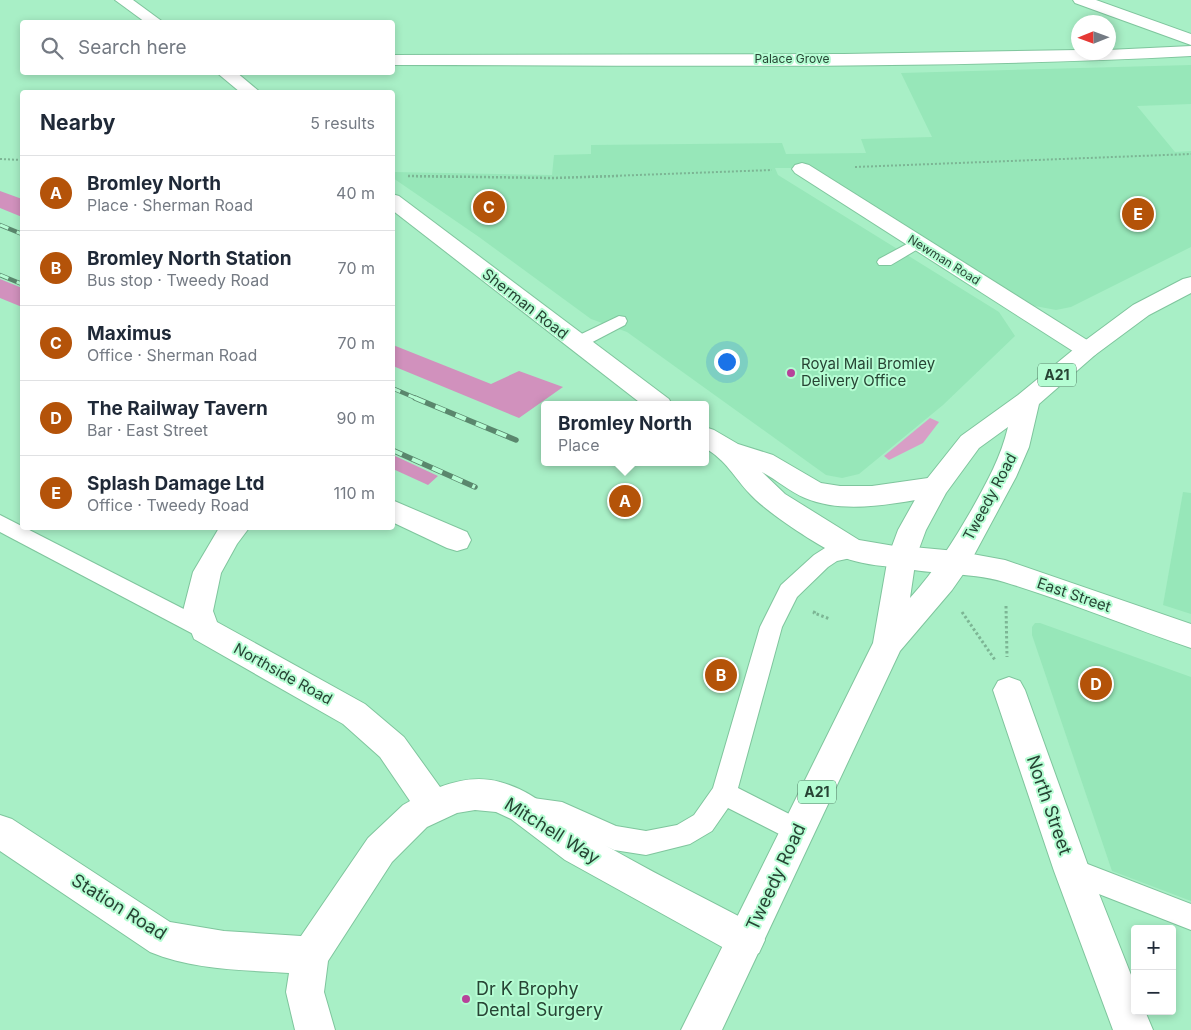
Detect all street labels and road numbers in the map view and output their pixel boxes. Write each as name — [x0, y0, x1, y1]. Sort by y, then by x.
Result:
street label: Palace Grove — [754, 51, 830, 66]
street label: Newman Road — [905, 231, 983, 288]
street label: Sherman Road — [479, 264, 572, 343]
road number: A21 — [1038, 364, 1076, 386]
street label: Tweedy Road — [959, 450, 1021, 544]
street label: East Street — [1035, 573, 1114, 616]
street label: Northside Road — [231, 639, 336, 708]
street label: North Street — [1023, 752, 1076, 857]
road number: A21 — [798, 780, 836, 804]
street label: Mitchell Way — [501, 793, 604, 868]
street label: Tweedy Road — [742, 820, 809, 934]
street label: Station Road — [68, 869, 171, 944]

